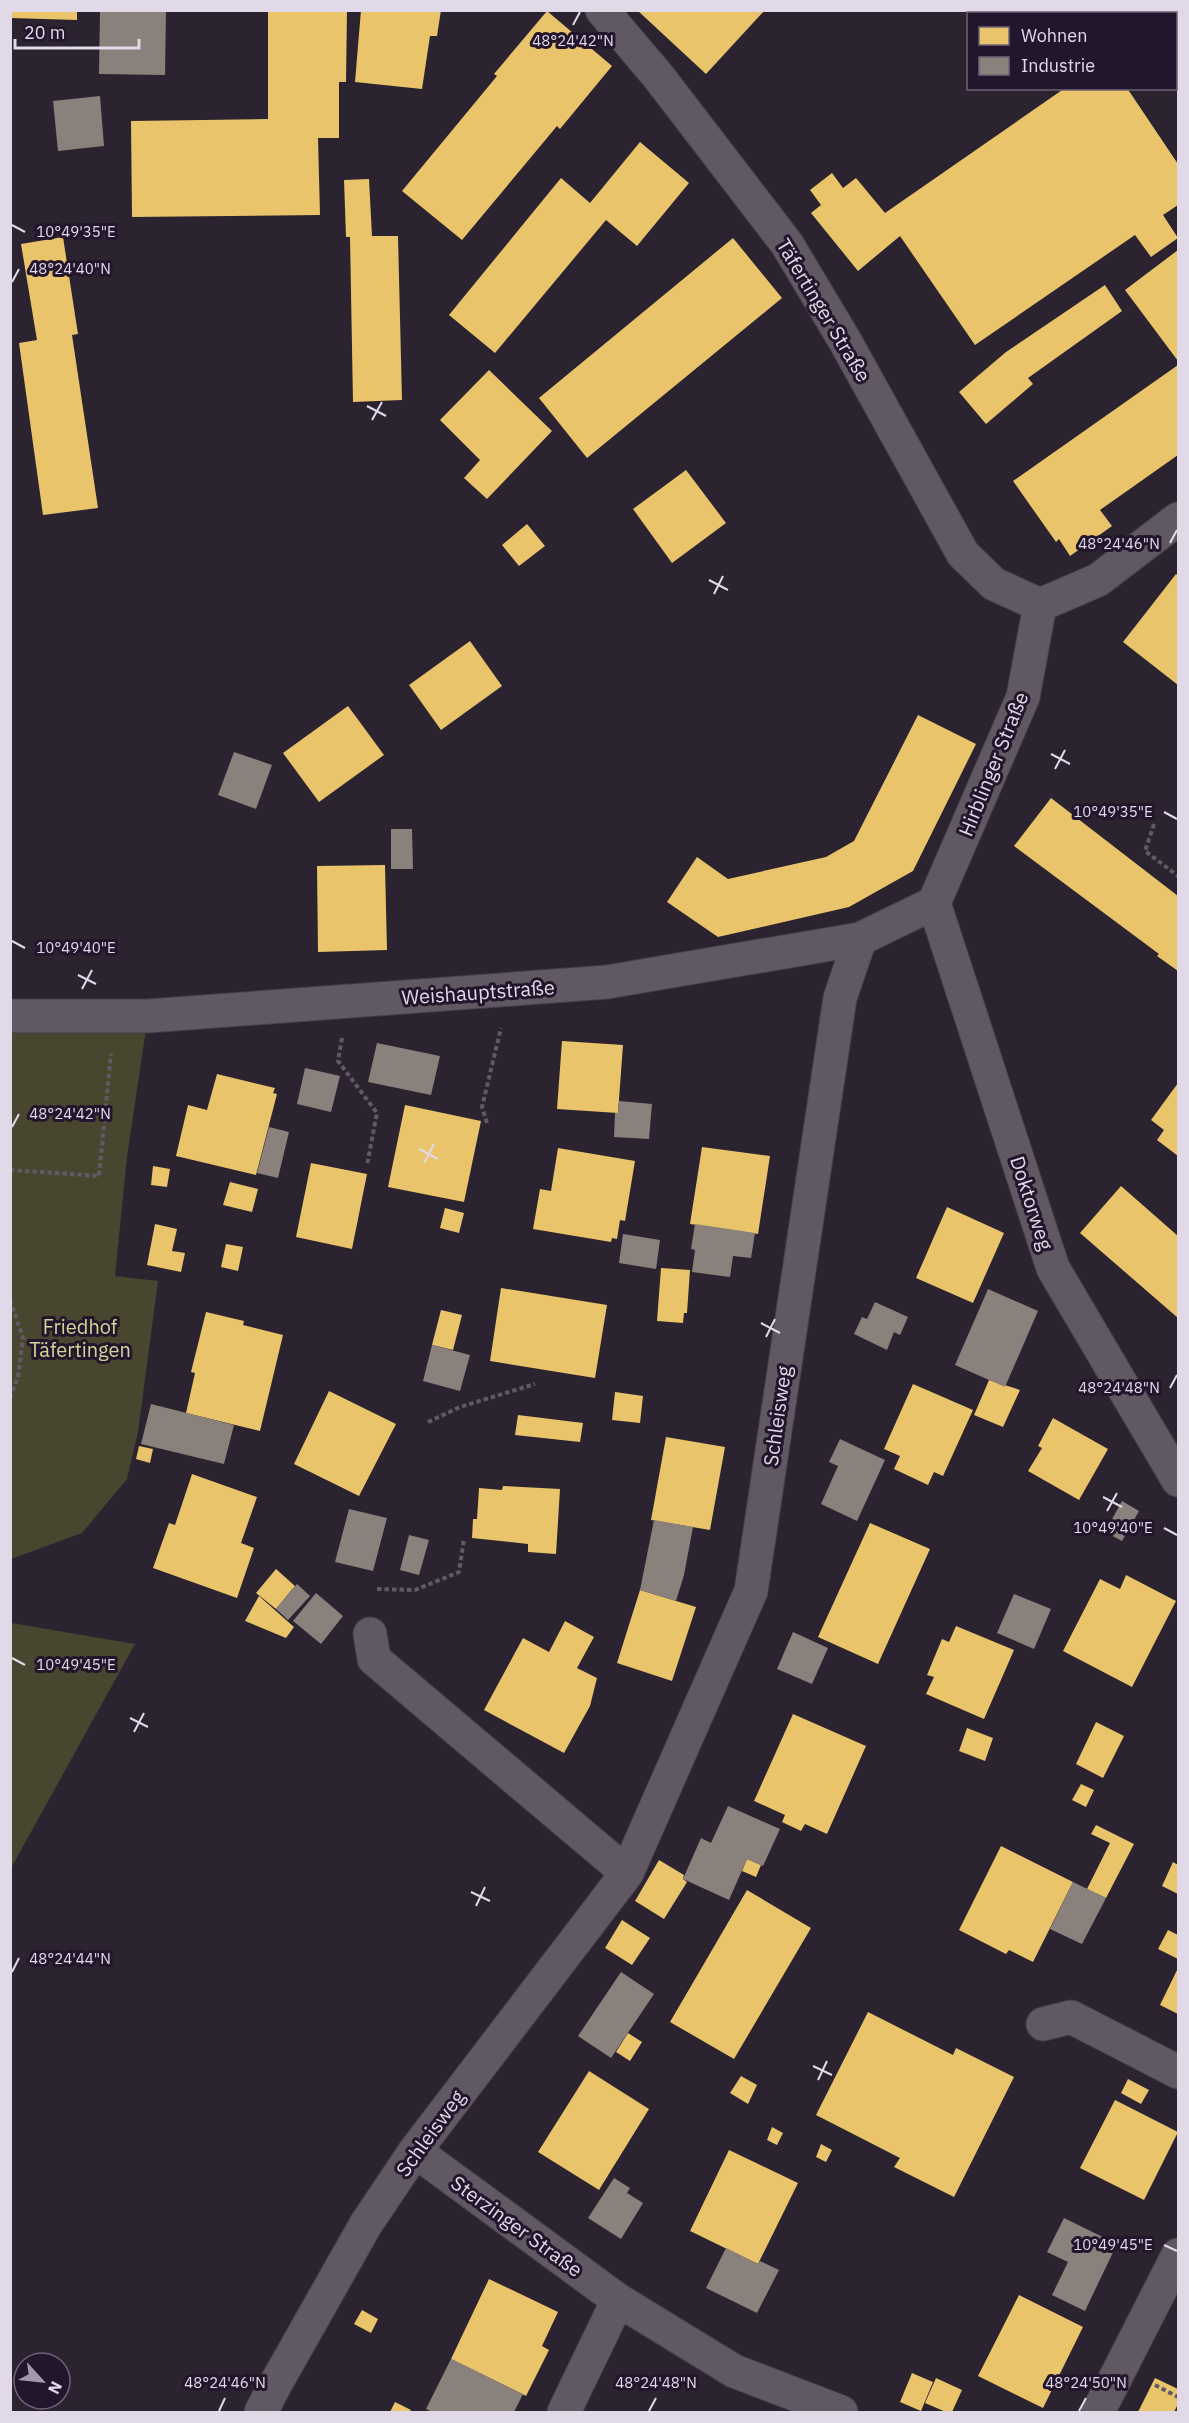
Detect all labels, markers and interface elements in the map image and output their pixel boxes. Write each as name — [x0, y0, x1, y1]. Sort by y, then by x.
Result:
scale bar — [15, 12, 140, 50]
legend — [967, 12, 1177, 90]
text: 20 m — [24, 21, 66, 44]
text: Wohnen — [1021, 24, 1087, 47]
text: 48°24'42"N — [532, 31, 614, 50]
text: Industrie — [1021, 54, 1095, 77]
text: 10°49'35"E — [36, 222, 116, 241]
street label: Täfertinger Straße — [771, 233, 877, 387]
text: 48°24'40"N — [29, 259, 111, 278]
text: 48°24'46"N — [1078, 534, 1160, 553]
street label: Hirblinger Straße — [952, 688, 1034, 840]
text: 10°49'35"E — [1073, 802, 1153, 821]
text: 10°49'40"E — [36, 938, 116, 957]
street label: Weishauptstraße — [401, 973, 556, 1011]
text: 48°24'42"N — [29, 1104, 111, 1123]
street label: Doktorweg — [1004, 1153, 1060, 1254]
park label: Friedhof Täfertingen — [29, 1313, 131, 1363]
street label: Schleisweg — [757, 1364, 797, 1468]
text: 48°24'48"N — [1078, 1378, 1160, 1397]
text: 10°49'40"E — [1073, 1518, 1153, 1537]
text: 10°49'45"E — [36, 1655, 116, 1674]
text: 48°24'44"N — [29, 1949, 111, 1968]
street label: Schleisweg — [389, 2084, 471, 2182]
street label: Sterzinger Straße — [446, 2169, 588, 2283]
text: 10°49'45"E — [1073, 2235, 1153, 2254]
north arrow — [12, 2351, 72, 2411]
text: 48°24'46"N — [184, 2373, 266, 2392]
text: 48°24'48"N — [615, 2373, 697, 2392]
text: 48°24'50"N — [1045, 2373, 1127, 2392]
text: N — [44, 2378, 67, 2398]

